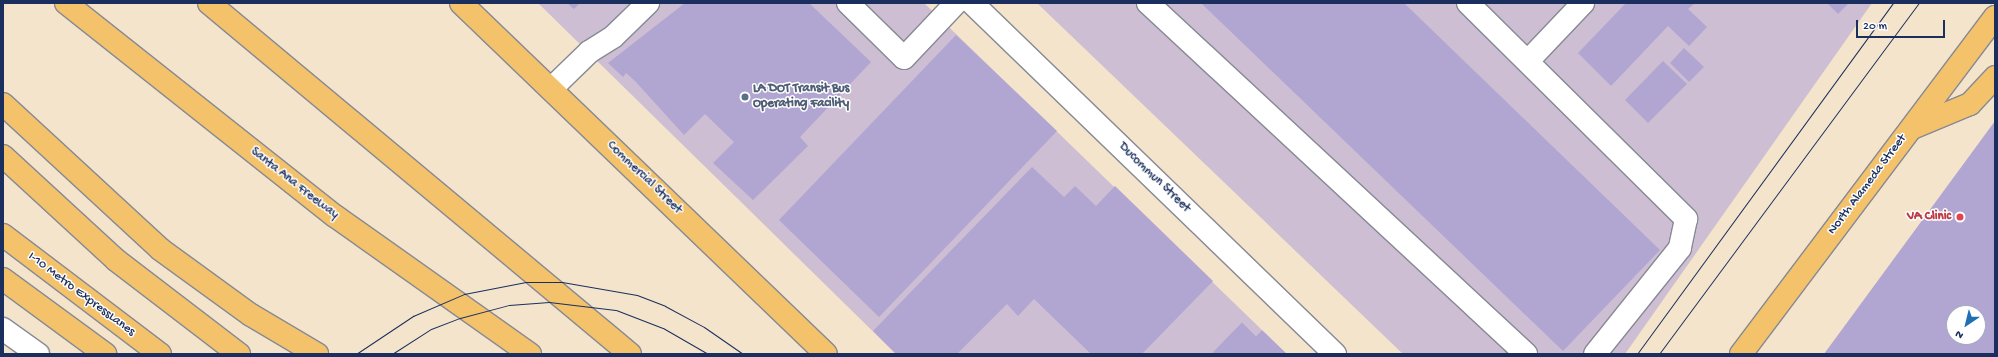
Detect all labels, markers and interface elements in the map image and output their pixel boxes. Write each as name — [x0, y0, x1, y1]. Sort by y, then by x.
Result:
scale bar — [1858, 12, 1947, 38]
text: 20 m — [1863, 20, 1887, 34]
place label: LA DOT Transit Bus Operating Facility — [753, 82, 849, 113]
marker: LA DOT Transit Bus Operating Facility — [740, 92, 750, 102]
street label: North Alameda Street — [1825, 132, 1911, 238]
street label: Commercial Street — [603, 138, 685, 218]
street label: Ducommun Street — [1115, 140, 1193, 216]
street label: Santa Ana Freeway — [247, 145, 341, 223]
place label: VA Clinic — [1907, 209, 1951, 225]
marker: VA Clinic — [1954, 211, 1966, 223]
street label: I-10 Metro ExpressLanes — [24, 250, 138, 340]
north arrow — [1946, 305, 1986, 345]
text: N — [1953, 327, 1966, 341]

